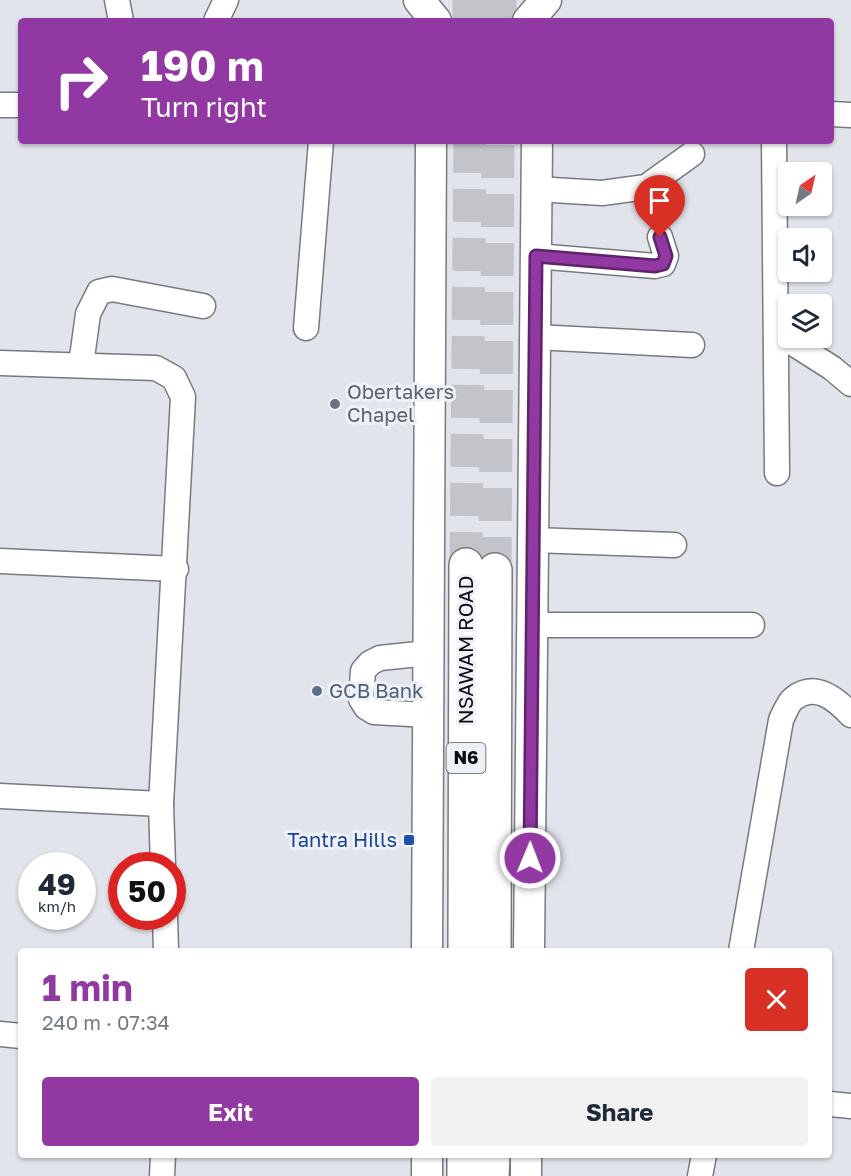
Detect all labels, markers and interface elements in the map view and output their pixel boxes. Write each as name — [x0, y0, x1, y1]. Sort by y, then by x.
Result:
text: 190 m — [141, 40, 264, 90]
icon: right — [42, 42, 120, 120]
text: Turn right — [141, 91, 267, 123]
north arrow — [778, 162, 832, 216]
map controls — [778, 162, 832, 348]
pin — [634, 175, 685, 237]
icon: arrive — [643, 184, 676, 217]
button: sound — [778, 228, 832, 282]
button: layers — [778, 294, 832, 348]
place label: Obertakers Chapel — [347, 379, 454, 426]
marker: Obertakers Chapel — [328, 397, 342, 411]
street label: NSAWAM ROAD — [453, 576, 477, 725]
place label: GCB Bank — [329, 678, 423, 702]
marker: GCB Bank — [310, 684, 324, 698]
road number: N6 — [446, 743, 486, 773]
position arrow — [498, 826, 562, 890]
place label: Tantra Hills — [287, 827, 397, 851]
marker: Tantra Hills — [402, 833, 416, 847]
speed limit sign: 50 — [108, 852, 186, 930]
text: 49 — [38, 866, 76, 902]
text: km/h — [38, 897, 76, 915]
text: 1 min — [42, 966, 133, 1009]
button: close — [745, 968, 808, 1031]
text: 240 m · 07:34 — [42, 1010, 170, 1034]
button: Exit — [42, 1077, 419, 1146]
button: Share — [431, 1077, 808, 1146]

